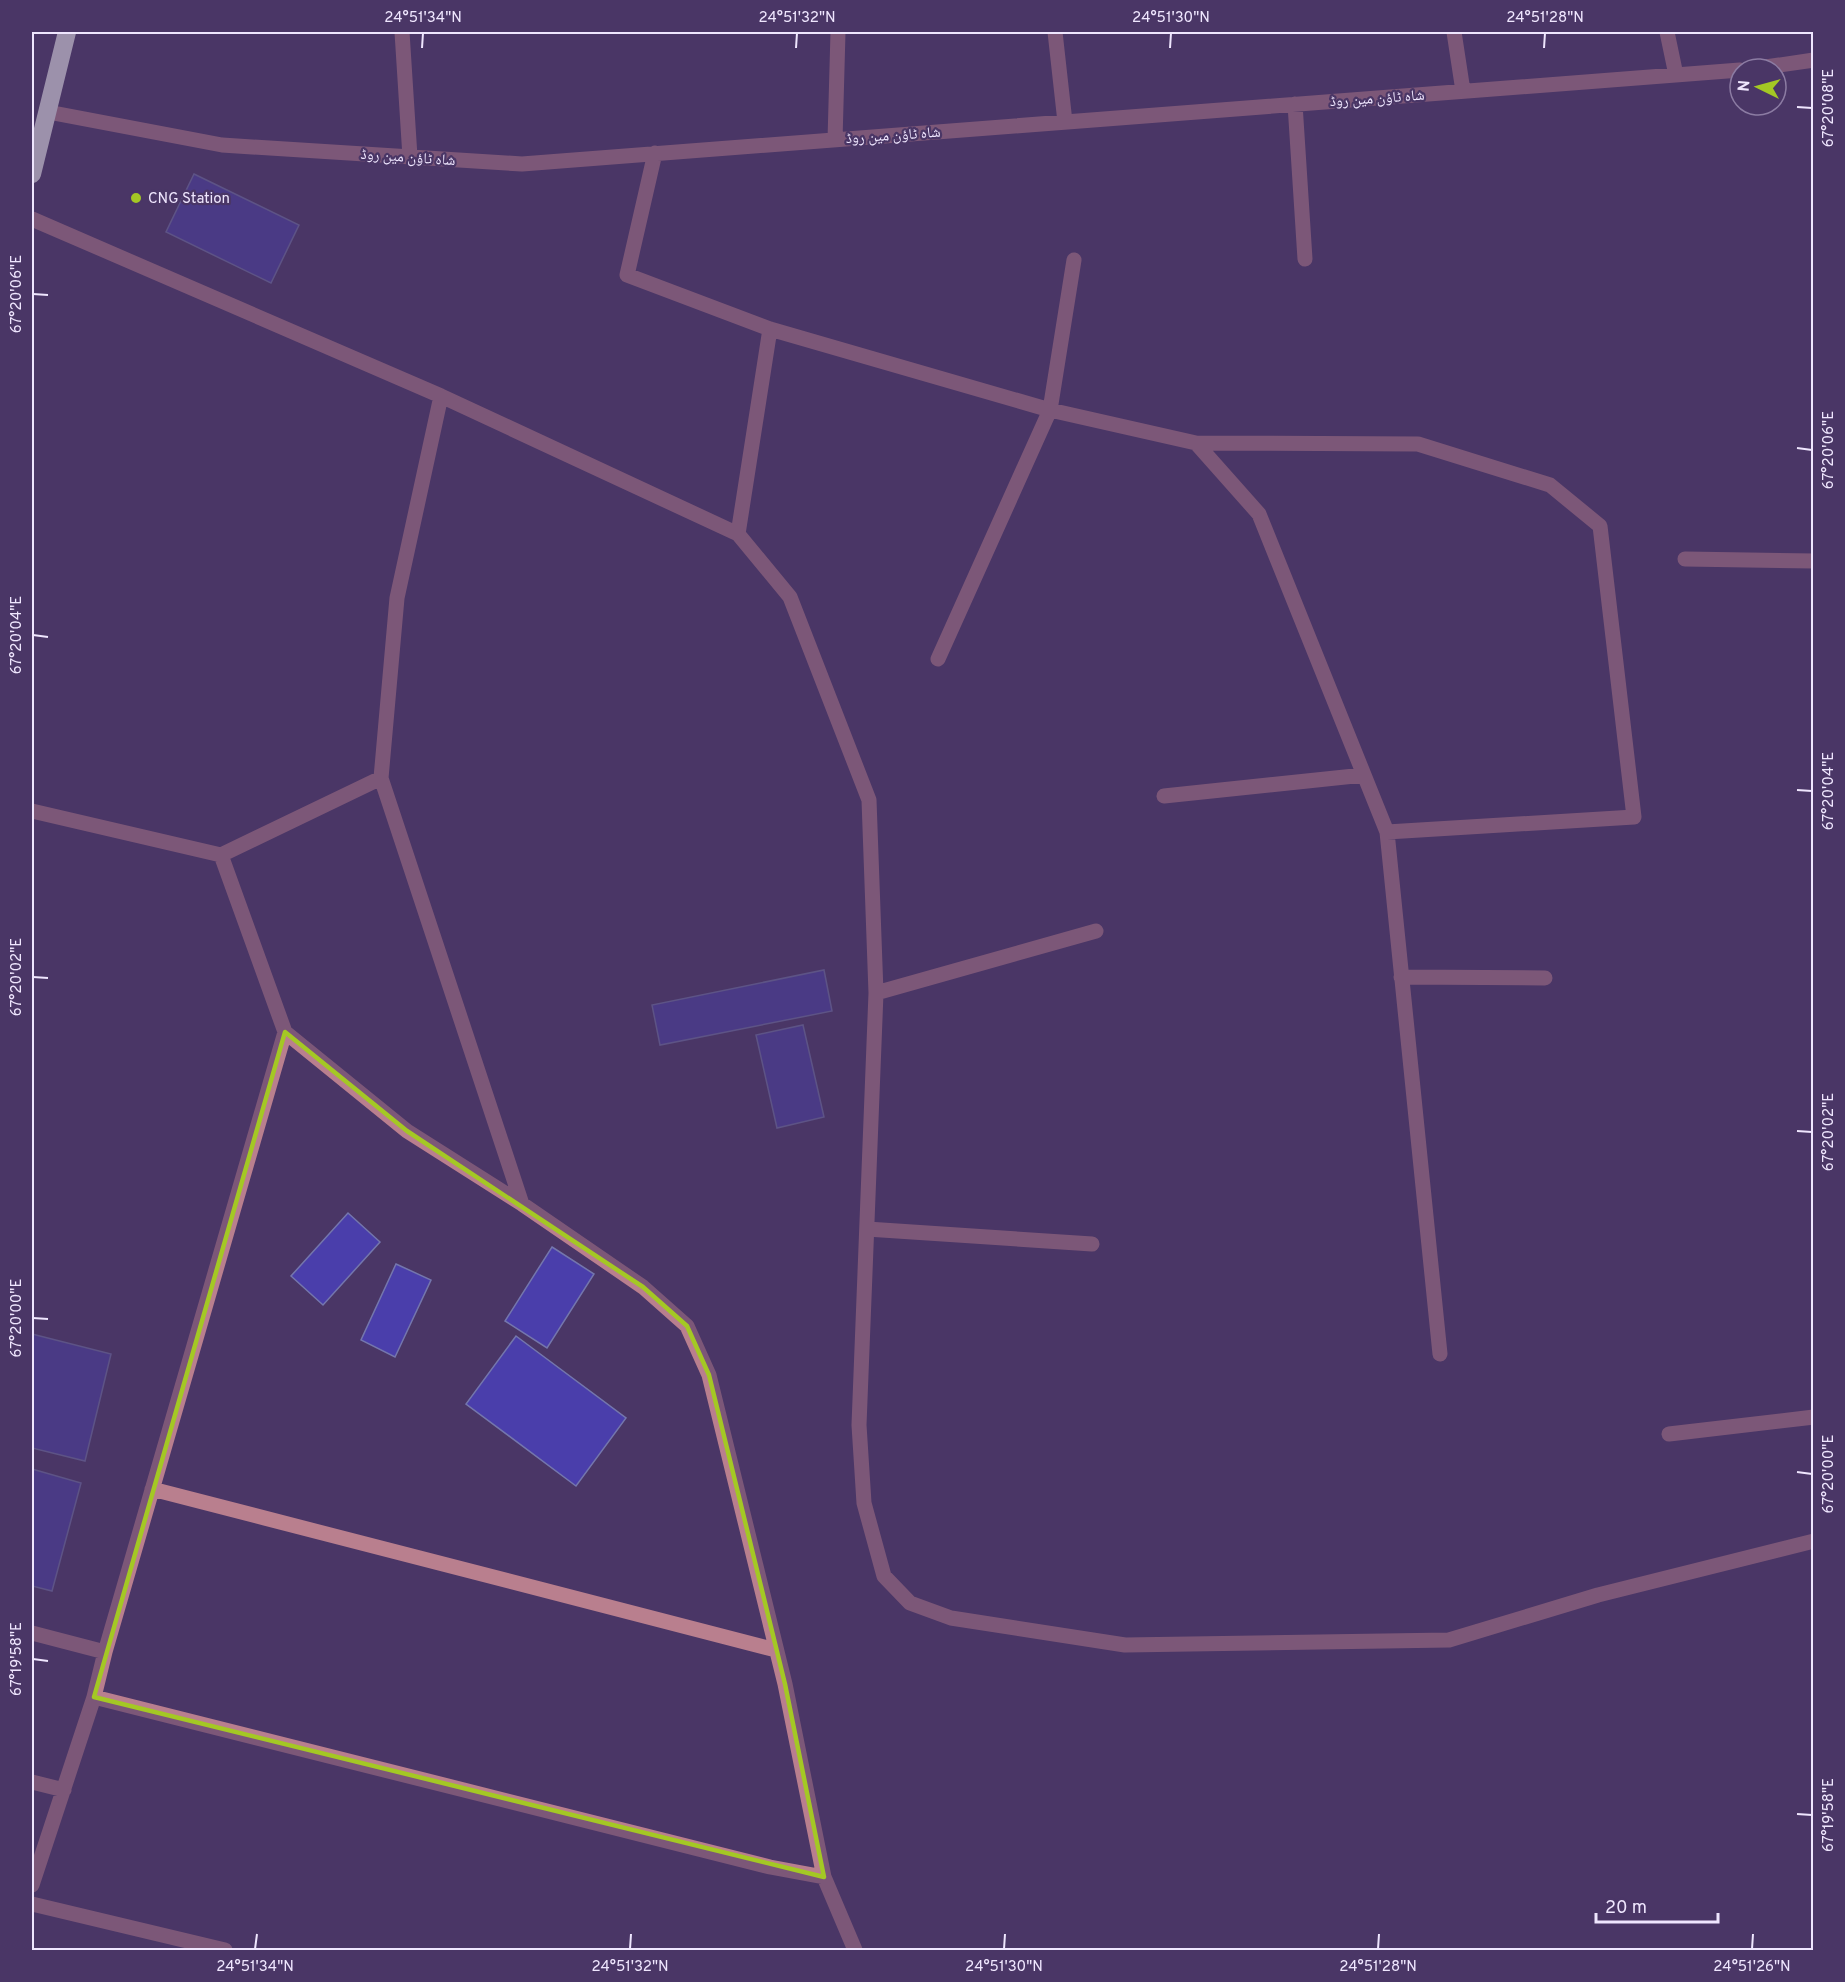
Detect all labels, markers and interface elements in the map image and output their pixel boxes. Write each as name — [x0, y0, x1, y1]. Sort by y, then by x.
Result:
text: 24°51'34"N — [384, 9, 462, 28]
text: 24°51'32"N — [758, 9, 836, 28]
text: 24°51'30"N — [1132, 9, 1210, 28]
text: 24°51'28"N — [1506, 9, 1584, 28]
north arrow — [1728, 57, 1788, 117]
text: 67°20'08"E — [1820, 69, 1839, 147]
text: N — [1735, 79, 1756, 92]
street label: شاہ ٹاؤن مین روڈ — [1329, 87, 1425, 112]
street label: شاہ ٹاؤن مین روڈ — [845, 124, 941, 149]
street label: شاہ ٹاؤن مین روڈ — [360, 146, 456, 171]
place label: CNG Station — [148, 190, 230, 209]
marker: CNG Station — [129, 191, 143, 205]
text: 67°20'06"E — [8, 255, 27, 333]
text: 67°20'06"E — [1820, 411, 1839, 489]
text: 67°20'04"E — [8, 596, 27, 674]
text: 67°20'04"E — [1820, 752, 1839, 830]
text: 67°20'02"E — [8, 938, 27, 1016]
text: 67°20'02"E — [1820, 1093, 1839, 1171]
text: 67°20'00"E — [8, 1279, 27, 1357]
text: 67°20'00"E — [1820, 1435, 1839, 1513]
text: 67°19'58"E — [8, 1622, 27, 1696]
text: 67°19'58"E — [1820, 1778, 1839, 1852]
scale bar — [1596, 1886, 1718, 1924]
text: 20 m — [1605, 1897, 1647, 1920]
text: 24°51'34"N — [216, 1958, 294, 1977]
text: 24°51'32"N — [591, 1958, 669, 1977]
text: 24°51'30"N — [965, 1958, 1043, 1977]
text: 24°51'28"N — [1339, 1958, 1417, 1977]
text: 24°51'26"N — [1713, 1958, 1791, 1977]

